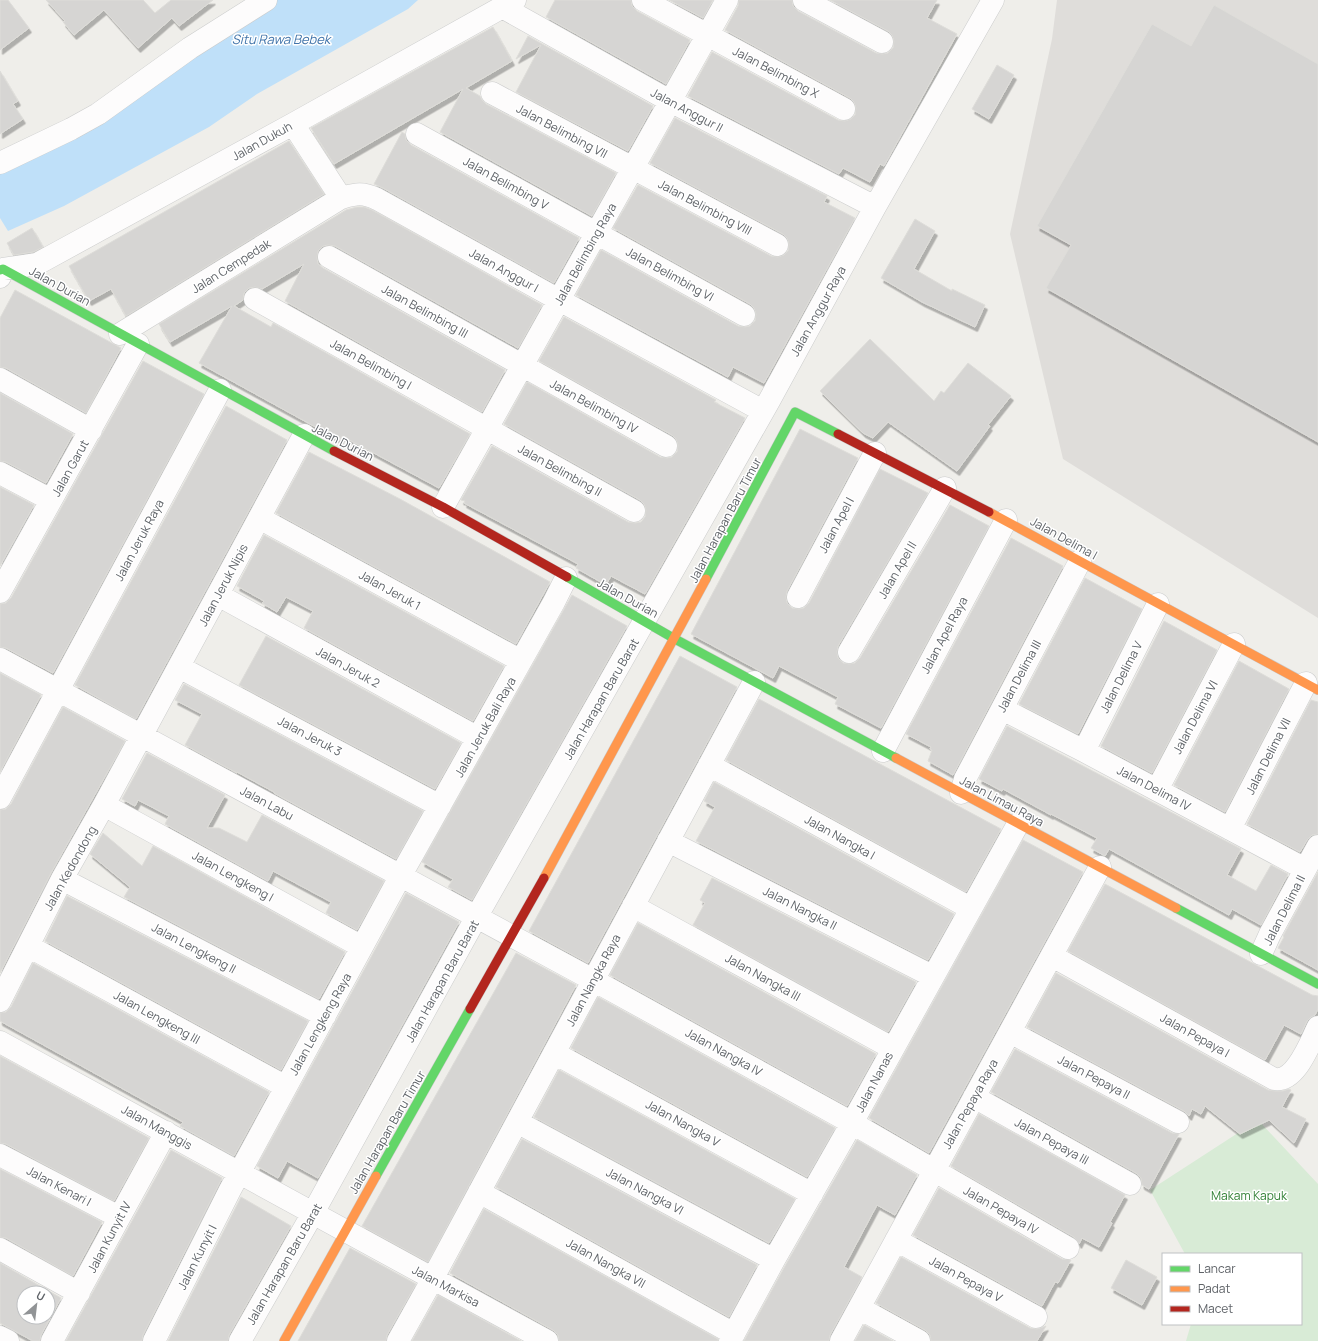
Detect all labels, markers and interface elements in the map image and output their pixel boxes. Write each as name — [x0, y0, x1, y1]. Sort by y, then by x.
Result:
water label: Situ Rawa Bebek — [232, 30, 333, 48]
street label: Jalan Belimbing X — [730, 42, 823, 102]
street label: Jalan Anggur II — [648, 84, 726, 136]
street label: Jalan Belimbing VII — [514, 100, 610, 162]
street label: Jalan Dukuh — [229, 117, 295, 165]
street label: Jalan Belimbing V — [460, 152, 552, 214]
street label: Jalan Belimbing VIII — [655, 175, 755, 239]
street label: Jalan Belimbing Raya — [550, 200, 620, 308]
street label: Jalan Cempedak — [188, 234, 275, 297]
street label: Jalan Belimbing VI — [623, 243, 717, 305]
street label: Jalan Anggur I — [466, 244, 542, 296]
street label: Jalan Durian — [26, 262, 94, 310]
street label: Jalan Anggur Raya — [786, 263, 850, 359]
street label: Jalan Belimbing III — [379, 280, 471, 342]
street label: Jalan Belimbing I — [327, 335, 415, 393]
street label: Jalan Belimbing IV — [547, 375, 642, 438]
street label: Jalan Durian — [309, 419, 377, 465]
street label: Jalan Garut — [47, 436, 93, 500]
street label: Jalan Belimbing II — [515, 440, 605, 500]
street label: Jalan Harapan Baru Timur — [685, 454, 766, 586]
street label: Jalan Apel I — [814, 494, 858, 556]
street label: Jalan Jeruk Raya — [110, 496, 168, 584]
street label: Jalan Delima I — [1028, 513, 1100, 563]
street label: Jalan Apel II — [874, 538, 920, 602]
street label: Jalan Jeruk Nipis — [194, 541, 252, 629]
street label: Jalan Jeruk 1 — [356, 566, 424, 614]
street label: Jalan Durian — [594, 574, 662, 622]
street label: Jalan Apel Raya — [917, 594, 971, 676]
street label: Jalan Harapan Baru Barat — [559, 635, 643, 763]
street label: Jalan Delima III — [993, 637, 1045, 715]
street label: Jalan Delima V — [1096, 638, 1147, 716]
street label: Jalan Jeruk 2 — [313, 642, 383, 692]
street label: Jalan Jeruk Bali Raya — [450, 674, 520, 780]
street label: Jalan Delima VI — [1168, 677, 1222, 757]
street label: Jalan Jeruk 3 — [275, 712, 345, 760]
street label: Jalan Delima VII — [1241, 715, 1295, 797]
street label: Jalan Delima IV — [1114, 761, 1195, 815]
street label: Jalan Limau Raya — [957, 772, 1047, 830]
street label: Jalan Labu — [237, 782, 297, 824]
street label: Jalan Nangka I — [802, 811, 878, 863]
street label: Jalan Kedondong — [40, 822, 100, 914]
street label: Jalan Lengkeng I — [189, 847, 277, 905]
street label: Jalan Delima II — [1259, 872, 1309, 948]
street label: Jalan Nangka II — [760, 882, 840, 934]
street label: Jalan Harapan Baru Barat — [401, 917, 483, 1045]
street label: Jalan Lengkeng II — [149, 919, 239, 977]
street label: Jalan Nangka Raya — [562, 931, 624, 1029]
street label: Jalan Nangka III — [722, 949, 804, 1005]
street label: Jalan Lengkeng Raya — [285, 970, 355, 1078]
street label: Jalan Lengkeng III — [111, 986, 203, 1048]
street label: Jalan Pepaya I — [1157, 1009, 1233, 1061]
street label: Jalan Nangka IV — [683, 1024, 766, 1081]
street label: Jalan Nanas — [851, 1049, 897, 1115]
street label: Jalan Pepaya II — [1055, 1051, 1133, 1103]
street label: Jalan Pepaya Raya — [938, 1056, 1002, 1152]
street label: Jalan Harapan Baru Timur — [345, 1067, 430, 1197]
street label: Jalan Nangka V — [643, 1096, 724, 1151]
street label: Jalan Manggis — [119, 1101, 195, 1153]
street label: Jalan Pepaya III — [1012, 1114, 1092, 1168]
street label: Jalan Kenari I — [24, 1162, 94, 1210]
street label: Jalan Nangka VI — [603, 1163, 687, 1219]
street label: Jalan Pepaya IV — [960, 1182, 1042, 1239]
park label: Makam Kapuk — [1211, 1187, 1288, 1204]
street label: Jalan Kunyit IV — [83, 1198, 135, 1276]
street label: Jalan Harapan Baru Barat — [242, 1200, 326, 1328]
street label: Jalan Kunyit I — [173, 1221, 221, 1293]
street label: Jalan Nangka VII — [563, 1234, 649, 1292]
street label: Jalan Pepaya V — [926, 1252, 1006, 1306]
legend — [1162, 1253, 1302, 1325]
text: Lancar — [1198, 1260, 1236, 1277]
street label: Jalan Markisa — [409, 1261, 483, 1311]
text: Padat — [1198, 1280, 1230, 1297]
north arrow — [16, 1285, 56, 1325]
text: U — [34, 1287, 48, 1304]
text: Macet — [1198, 1300, 1233, 1317]

